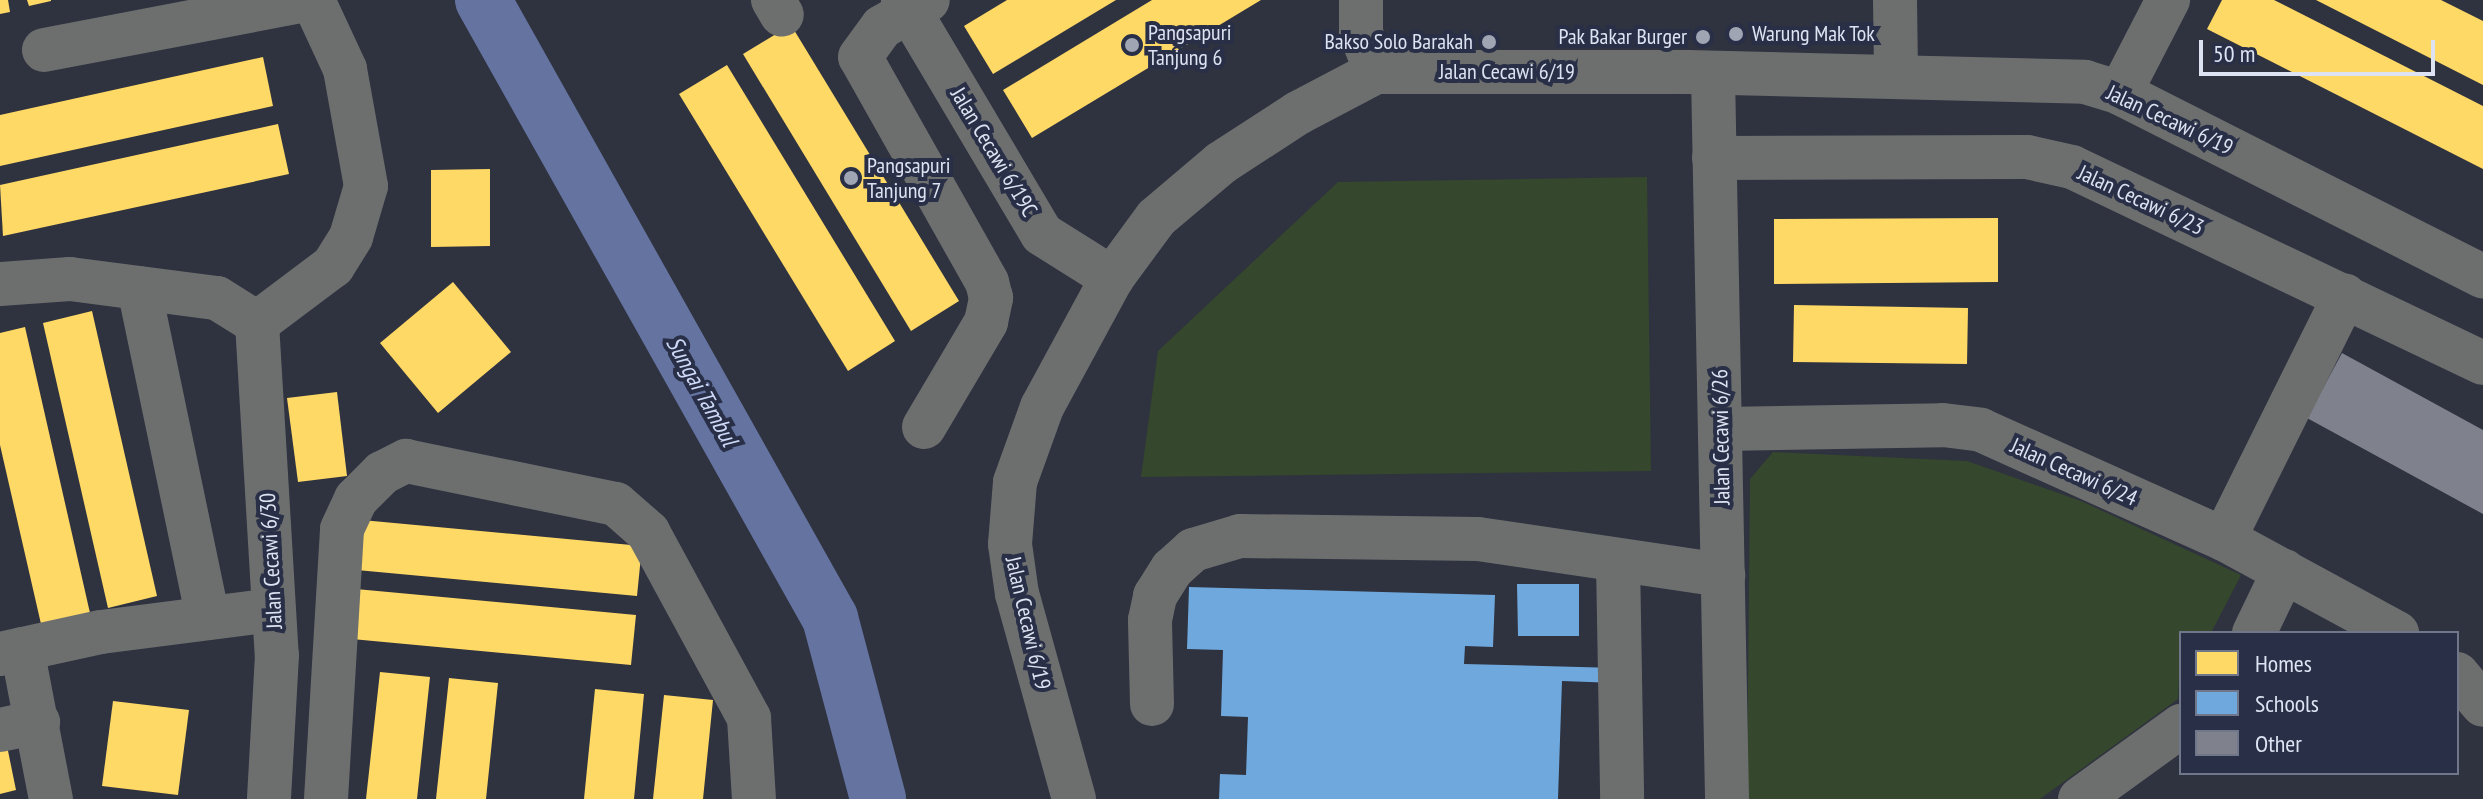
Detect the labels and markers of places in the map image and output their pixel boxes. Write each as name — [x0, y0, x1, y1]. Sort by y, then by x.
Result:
place label: Pangsapuri Tanjung 6 — [1148, 19, 1231, 70]
place label: Warung Mak Tok — [1752, 21, 1876, 47]
place label: Pak Bakar Burger — [1558, 24, 1687, 50]
marker: Warung Mak Tok — [1727, 25, 1745, 43]
marker: Pak Bakar Burger — [1694, 28, 1712, 46]
place label: Bakso Solo Barakah — [1324, 29, 1473, 55]
marker: Bakso Solo Barakah — [1480, 33, 1498, 51]
marker: Pangsapuri Tanjung 6 — [1123, 36, 1141, 54]
place label: Pangsapuri Tanjung 7 — [867, 152, 950, 204]
marker: Pangsapuri Tanjung 7 — [842, 169, 860, 187]

